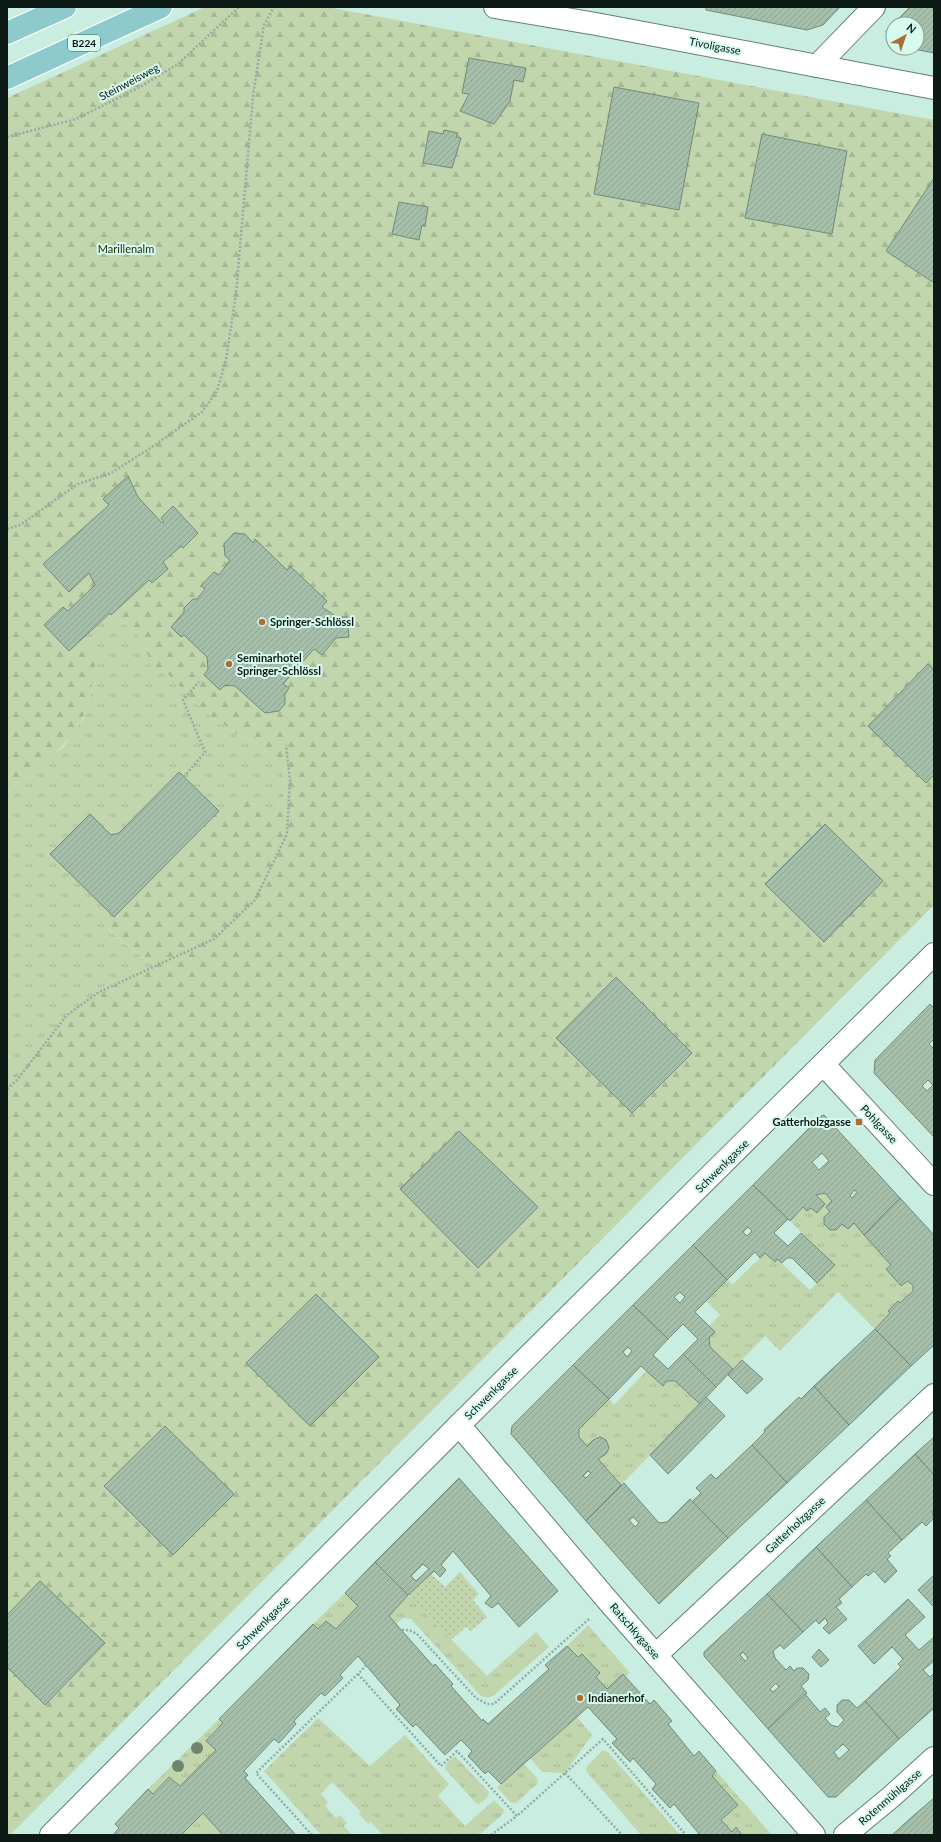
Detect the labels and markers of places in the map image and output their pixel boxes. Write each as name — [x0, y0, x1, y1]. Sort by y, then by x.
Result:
place label: Springer-Schlössl — [270, 615, 354, 628]
marker: Springer-Schlössl — [257, 617, 267, 627]
place label: Seminarhotel Springer-Schlössl — [237, 651, 321, 677]
marker: Seminarhotel Springer-Schlössl — [224, 659, 234, 669]
place label: Gatterholzgasse — [773, 1115, 851, 1128]
marker: Gatterholzgasse — [854, 1117, 864, 1127]
place label: Indianerhof — [588, 1691, 645, 1704]
marker: Indianerhof — [575, 1693, 585, 1703]

